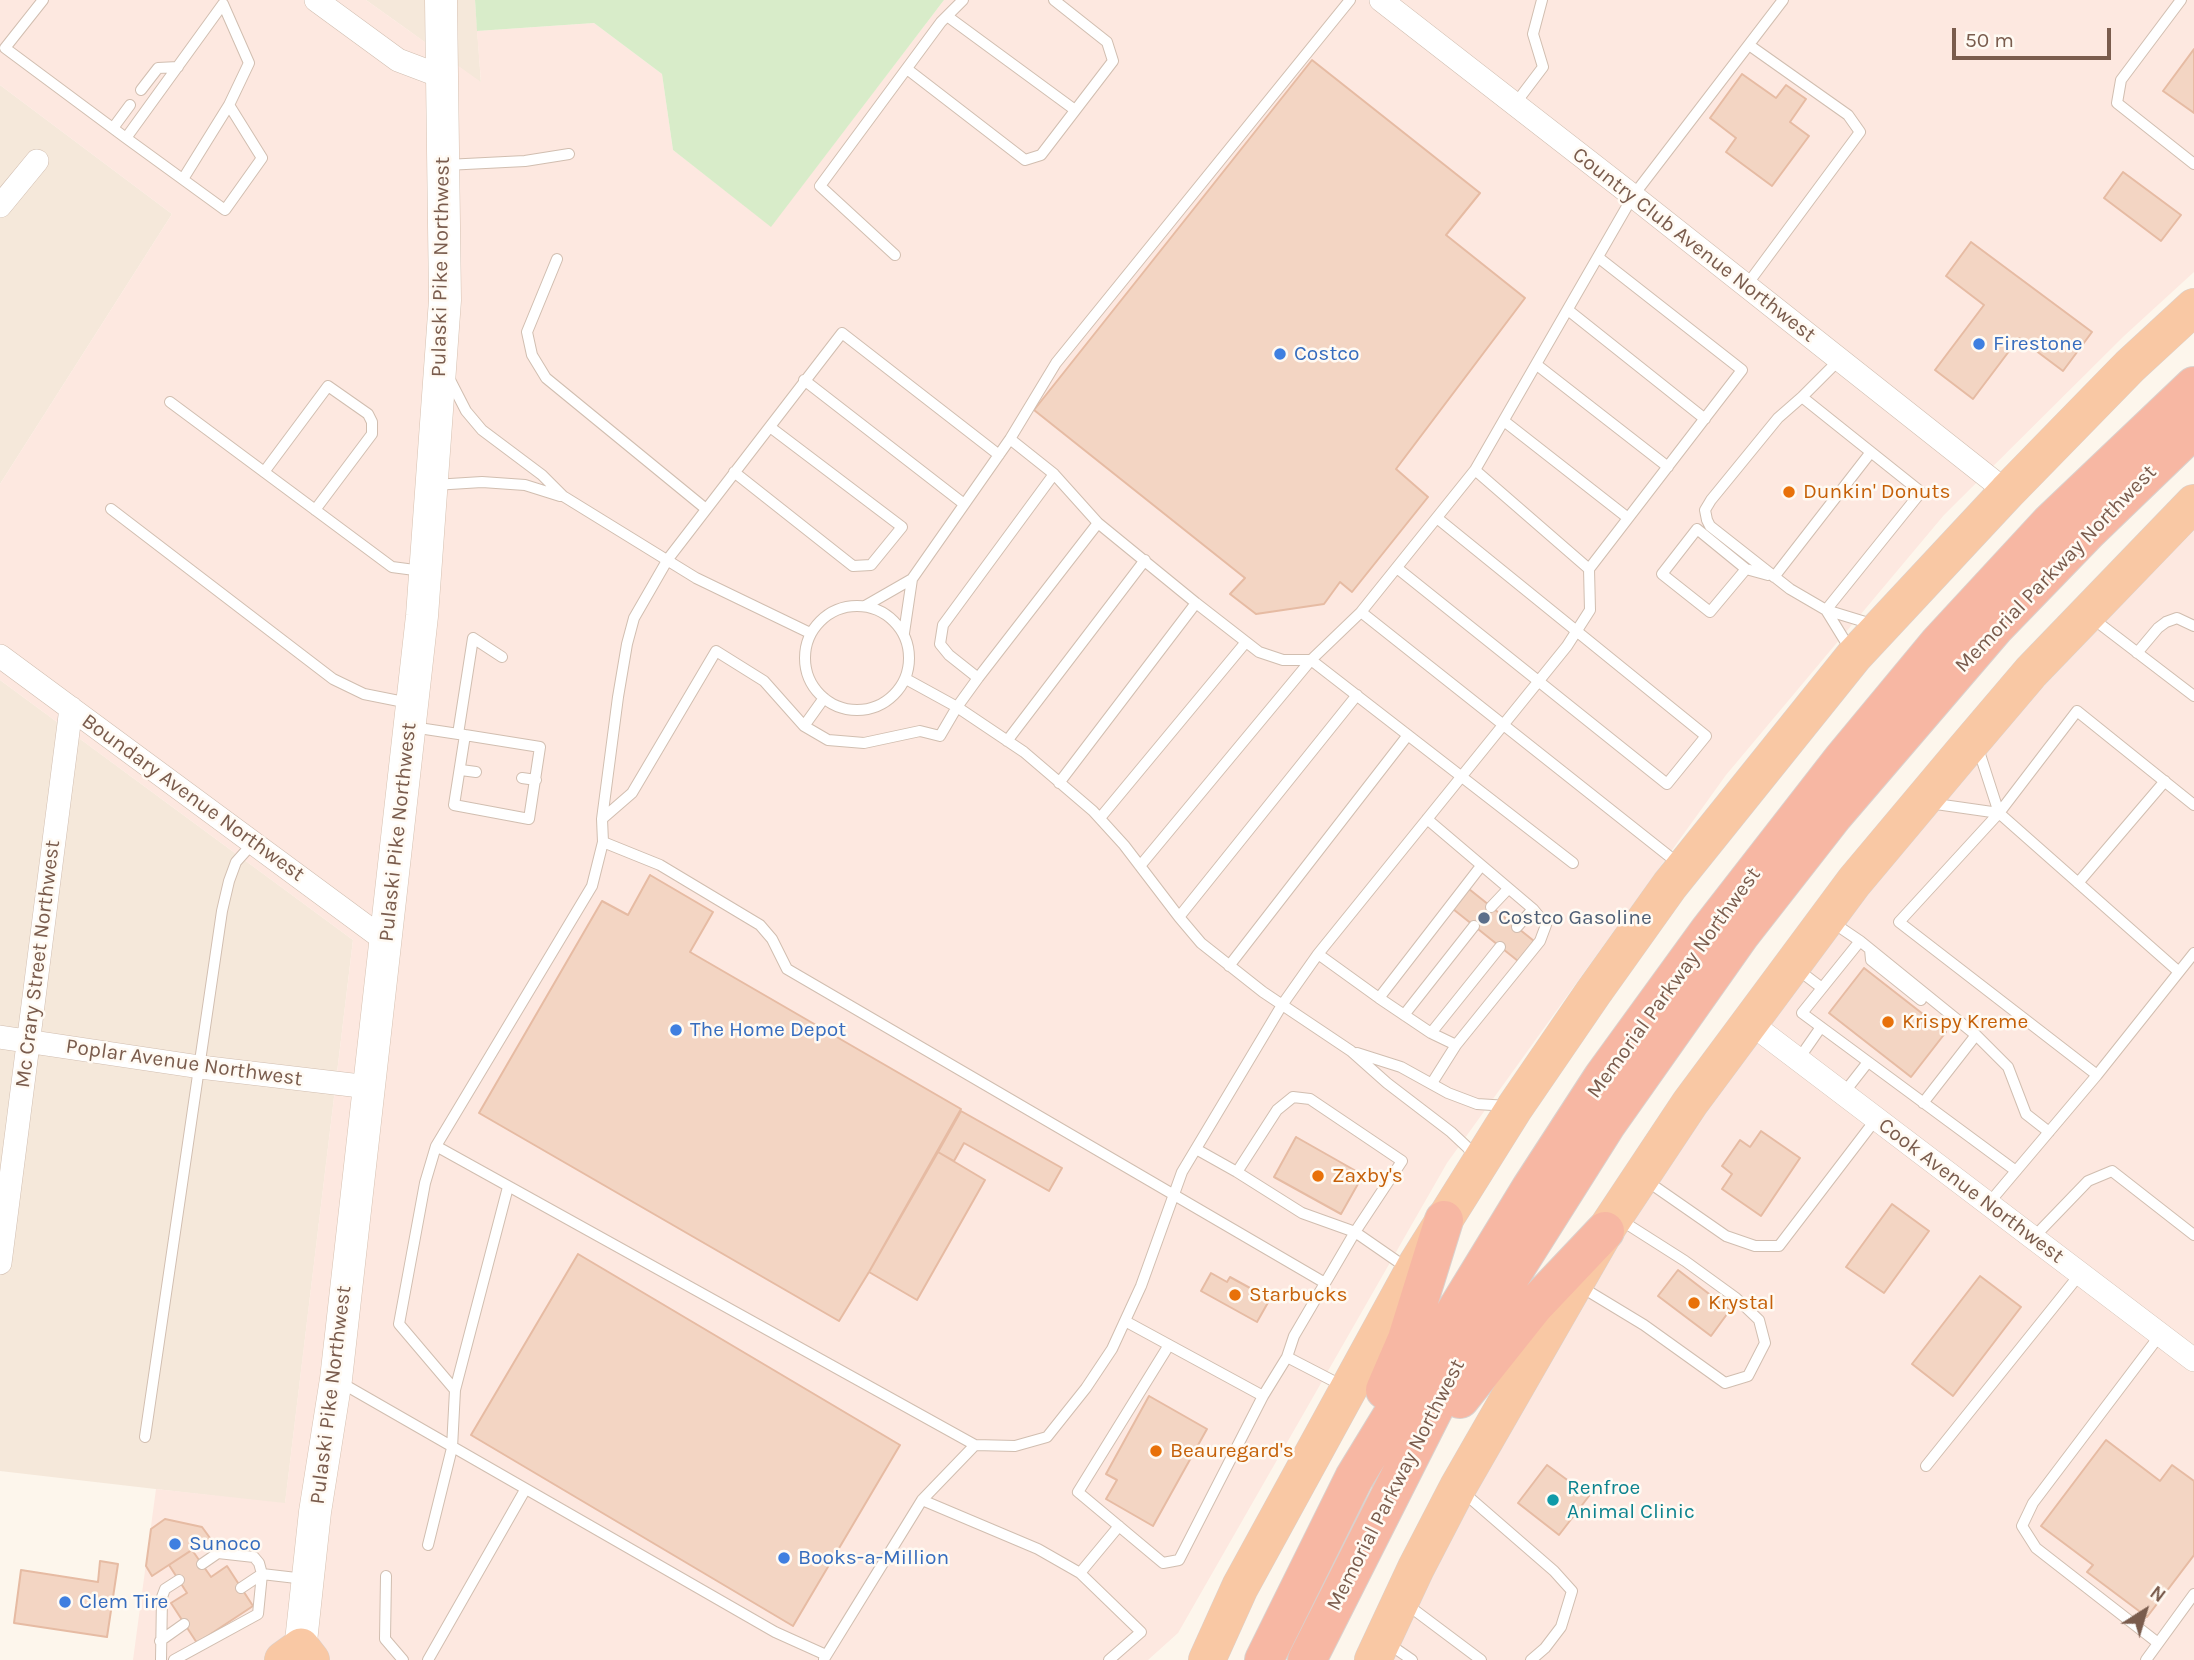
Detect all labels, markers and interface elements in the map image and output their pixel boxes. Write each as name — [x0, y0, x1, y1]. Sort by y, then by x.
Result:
scale bar — [1956, 14, 2115, 58]
text: 50 m — [1965, 28, 2014, 52]
street label: Country Club Avenue Northwest — [1567, 142, 1821, 348]
street label: Pulaski Pike Northwest — [426, 157, 456, 377]
place label: Firestone — [1993, 331, 2083, 357]
marker: Firestone — [1971, 336, 1987, 352]
place label: Costco — [1294, 341, 1360, 367]
marker: Costco — [1272, 346, 1288, 362]
street label: Memorial Parkway Northwest — [1950, 460, 2162, 678]
place label: Dunkin' Donuts — [1803, 479, 1951, 505]
marker: Dunkin' Donuts — [1781, 484, 1797, 500]
street label: Boundary Avenue Northwest — [77, 709, 309, 887]
street label: Pulaski Pike Northwest — [374, 721, 422, 943]
street label: Mc Crary Street Northwest — [10, 839, 66, 1089]
street label: Memorial Parkway Northwest — [1582, 863, 1766, 1103]
place label: Costco Gasoline — [1498, 905, 1652, 931]
marker: Costco Gasoline — [1476, 910, 1492, 926]
place label: Krispy Kreme — [1902, 1009, 2028, 1035]
marker: Krispy Kreme — [1880, 1014, 1896, 1030]
place label: The Home Depot — [690, 1017, 846, 1043]
marker: The Home Depot — [668, 1022, 684, 1038]
street label: Poplar Avenue Northwest — [64, 1034, 304, 1092]
street label: Cook Avenue Northwest — [1873, 1113, 2069, 1269]
place label: Zaxby's — [1332, 1163, 1403, 1189]
marker: Zaxby's — [1310, 1168, 1326, 1184]
place label: Starbucks — [1249, 1282, 1348, 1308]
street label: Pulaski Pike Northwest — [305, 1284, 357, 1506]
marker: Starbucks — [1227, 1287, 1243, 1303]
place label: Krystal — [1708, 1290, 1774, 1316]
marker: Krystal — [1686, 1295, 1702, 1311]
street label: Memorial Parkway Northwest — [1321, 1355, 1471, 1615]
place label: Beauregard's — [1170, 1438, 1294, 1464]
marker: Beauregard's — [1148, 1443, 1164, 1459]
place label: Renfroe Animal Clinic — [1567, 1475, 1695, 1525]
marker: Renfroe Animal Clinic — [1545, 1492, 1561, 1508]
place label: Sunoco — [189, 1531, 261, 1557]
marker: Sunoco — [167, 1536, 183, 1552]
place label: Books-a-Million — [798, 1545, 949, 1571]
marker: Books-a-Million — [776, 1550, 792, 1566]
north arrow — [2110, 1576, 2180, 1646]
text: N — [2146, 1581, 2170, 1607]
place label: Clem Tire — [79, 1589, 168, 1615]
marker: Clem Tire — [57, 1594, 73, 1610]

